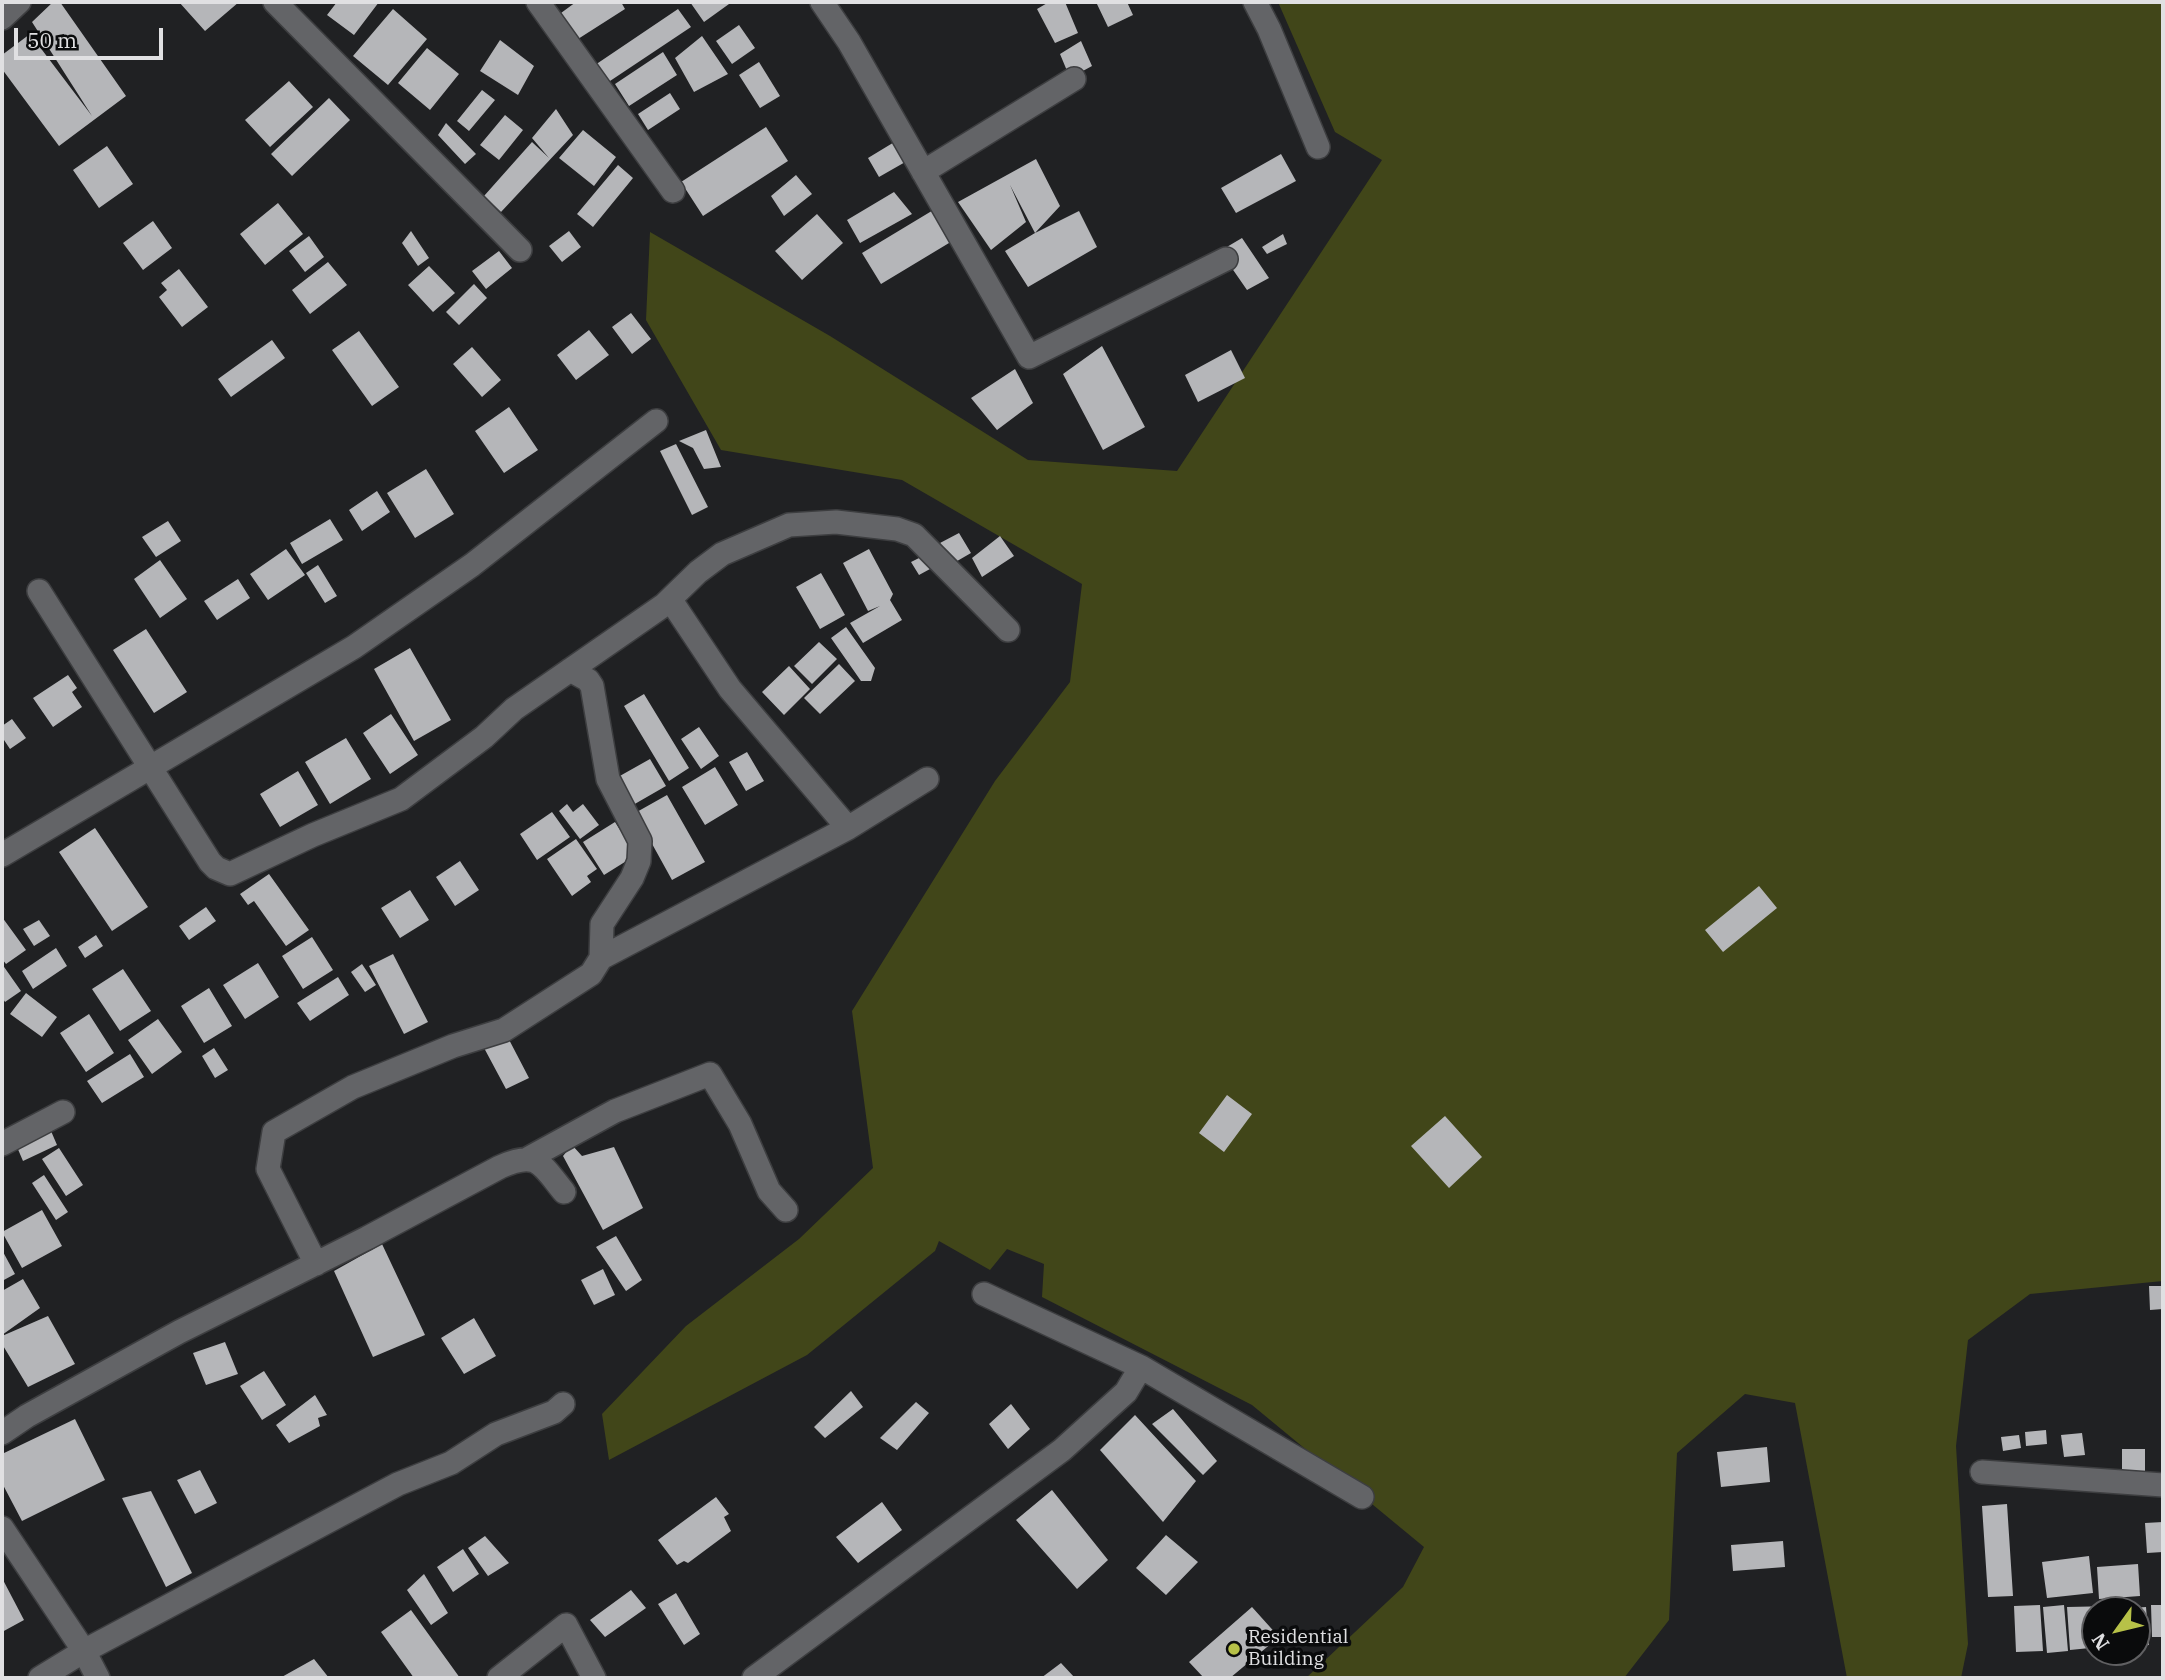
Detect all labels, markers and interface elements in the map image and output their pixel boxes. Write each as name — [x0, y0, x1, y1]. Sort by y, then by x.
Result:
scale bar — [18, 14, 166, 58]
text: 50 m — [27, 26, 77, 54]
north arrow — [2081, 1596, 2151, 1666]
place label: Residential Building — [1248, 1627, 1349, 1671]
text: N — [2086, 1629, 2114, 1655]
marker: Residential Building — [1226, 1641, 1242, 1657]

